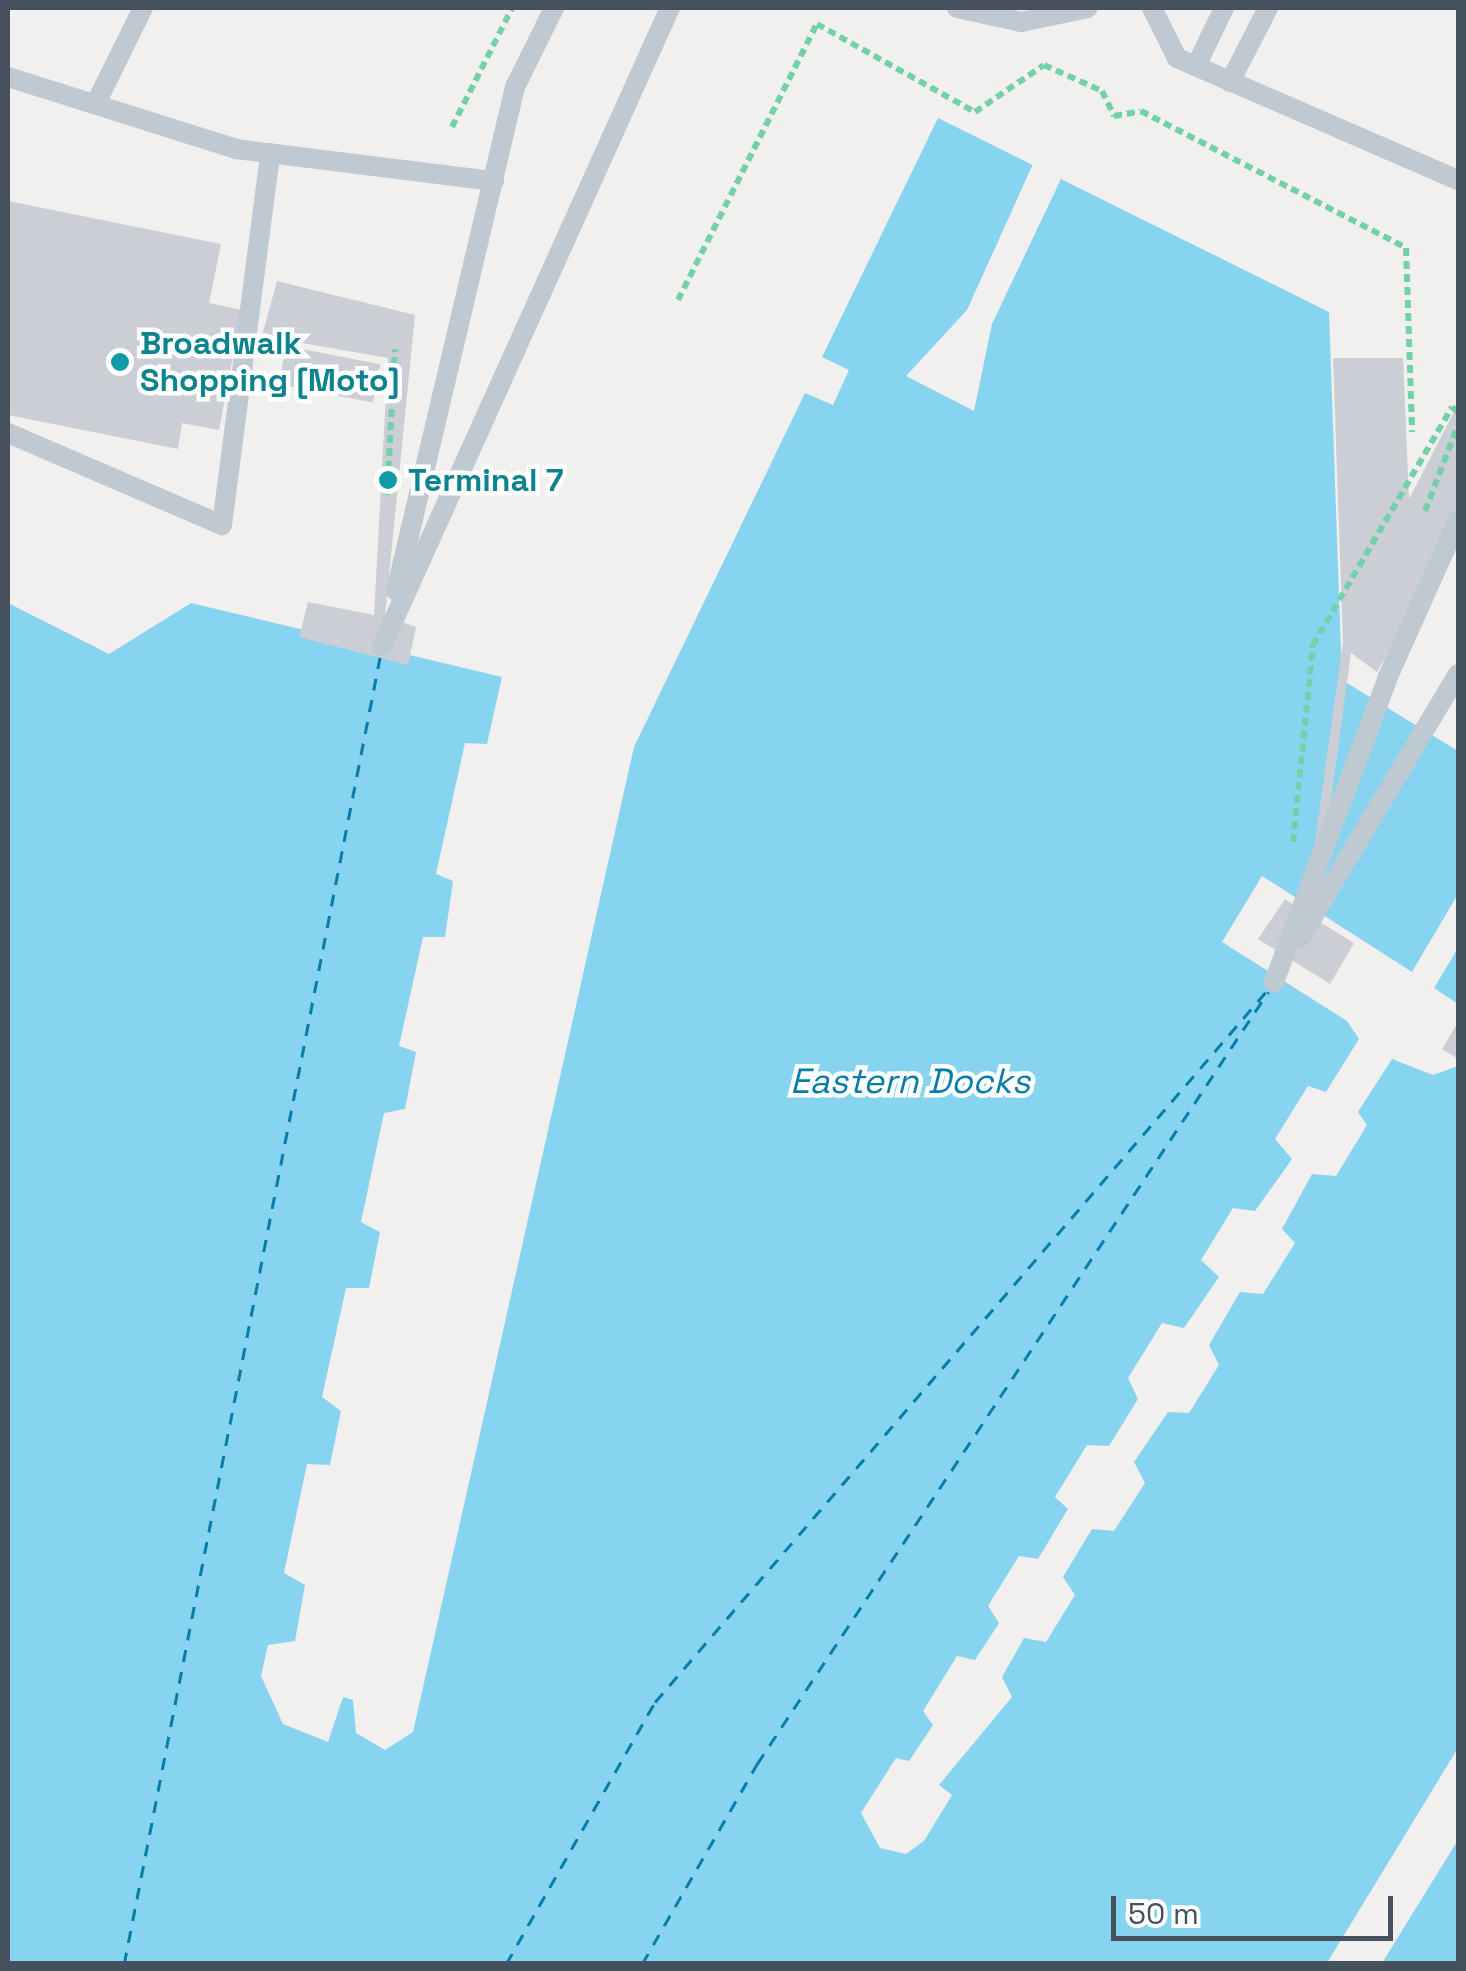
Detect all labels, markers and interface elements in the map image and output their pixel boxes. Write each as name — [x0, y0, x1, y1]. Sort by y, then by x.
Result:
place label: Broadwalk Shopping [Moto] — [140, 325, 400, 400]
marker: Broadwalk Shopping [Moto] — [109, 351, 131, 373]
place label: Terminal 7 — [408, 461, 563, 499]
marker: Terminal 7 — [377, 469, 399, 491]
water label: Eastern Docks — [790, 1060, 1030, 1102]
scale bar — [1116, 1876, 1398, 1938]
text: 50 m — [1128, 1894, 1199, 1933]

